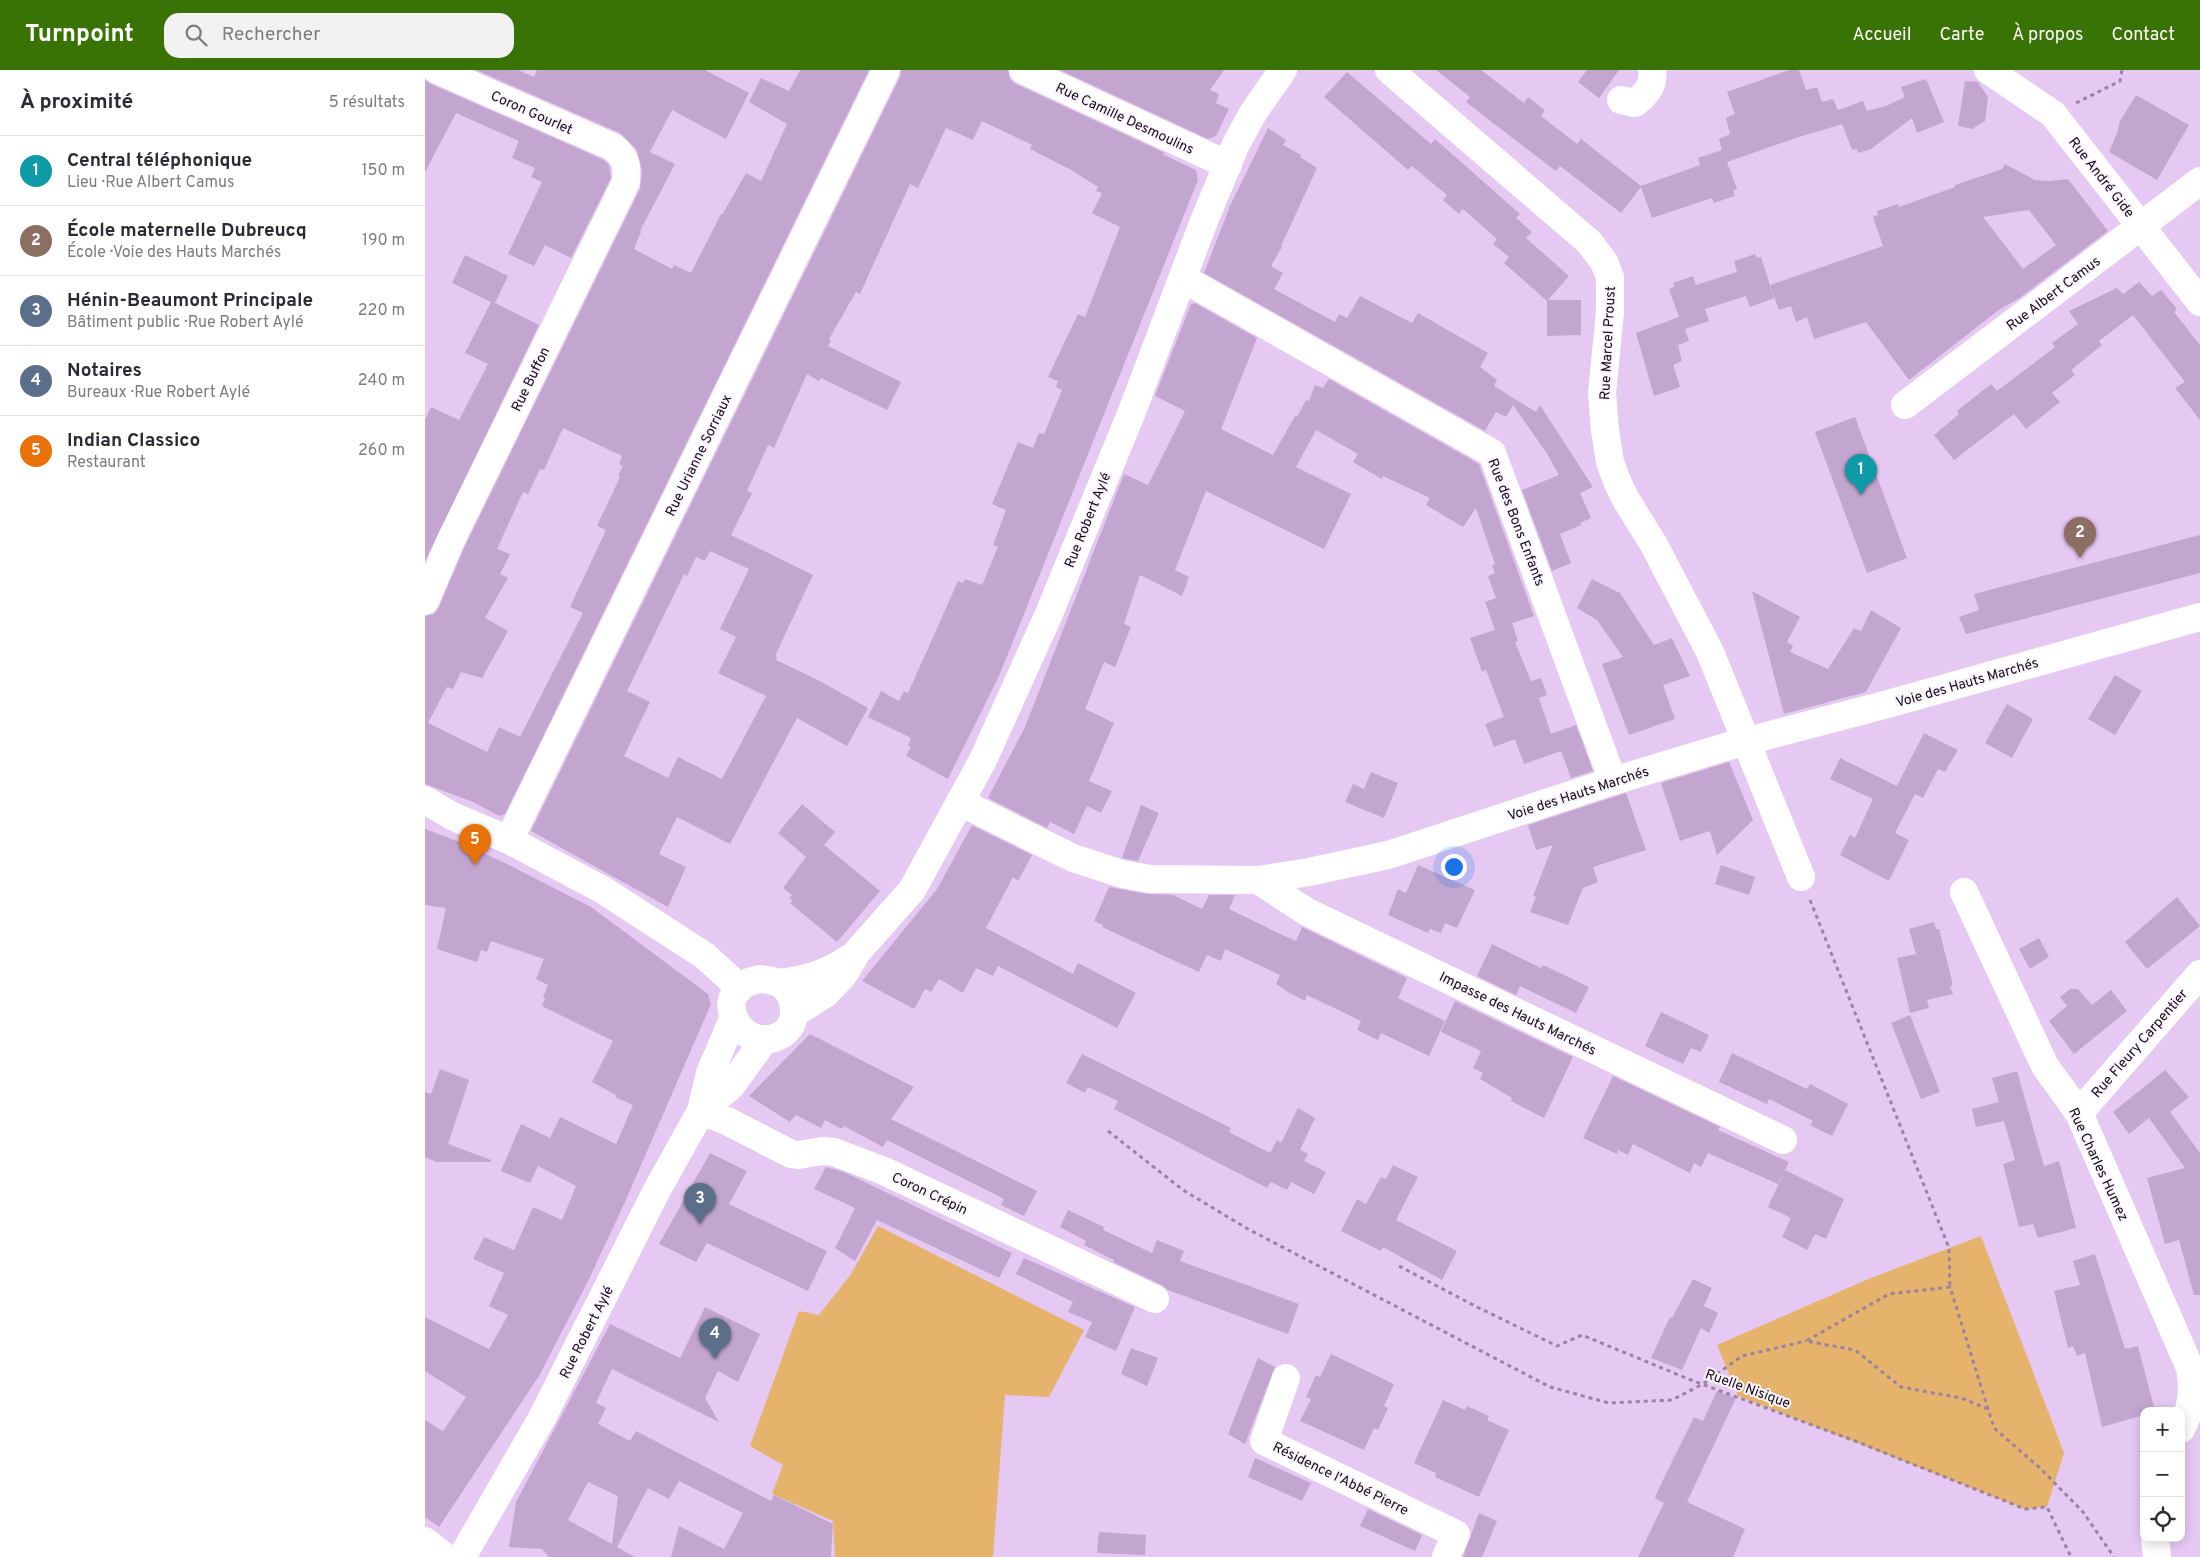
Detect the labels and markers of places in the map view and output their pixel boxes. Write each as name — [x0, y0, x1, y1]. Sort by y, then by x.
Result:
pin: 1 — [1845, 454, 1877, 495]
pin: 2 — [2064, 517, 2096, 558]
pin: 5 — [459, 824, 491, 865]
pin: 3 — [684, 1183, 716, 1224]
pin: 4 — [699, 1318, 731, 1359]

